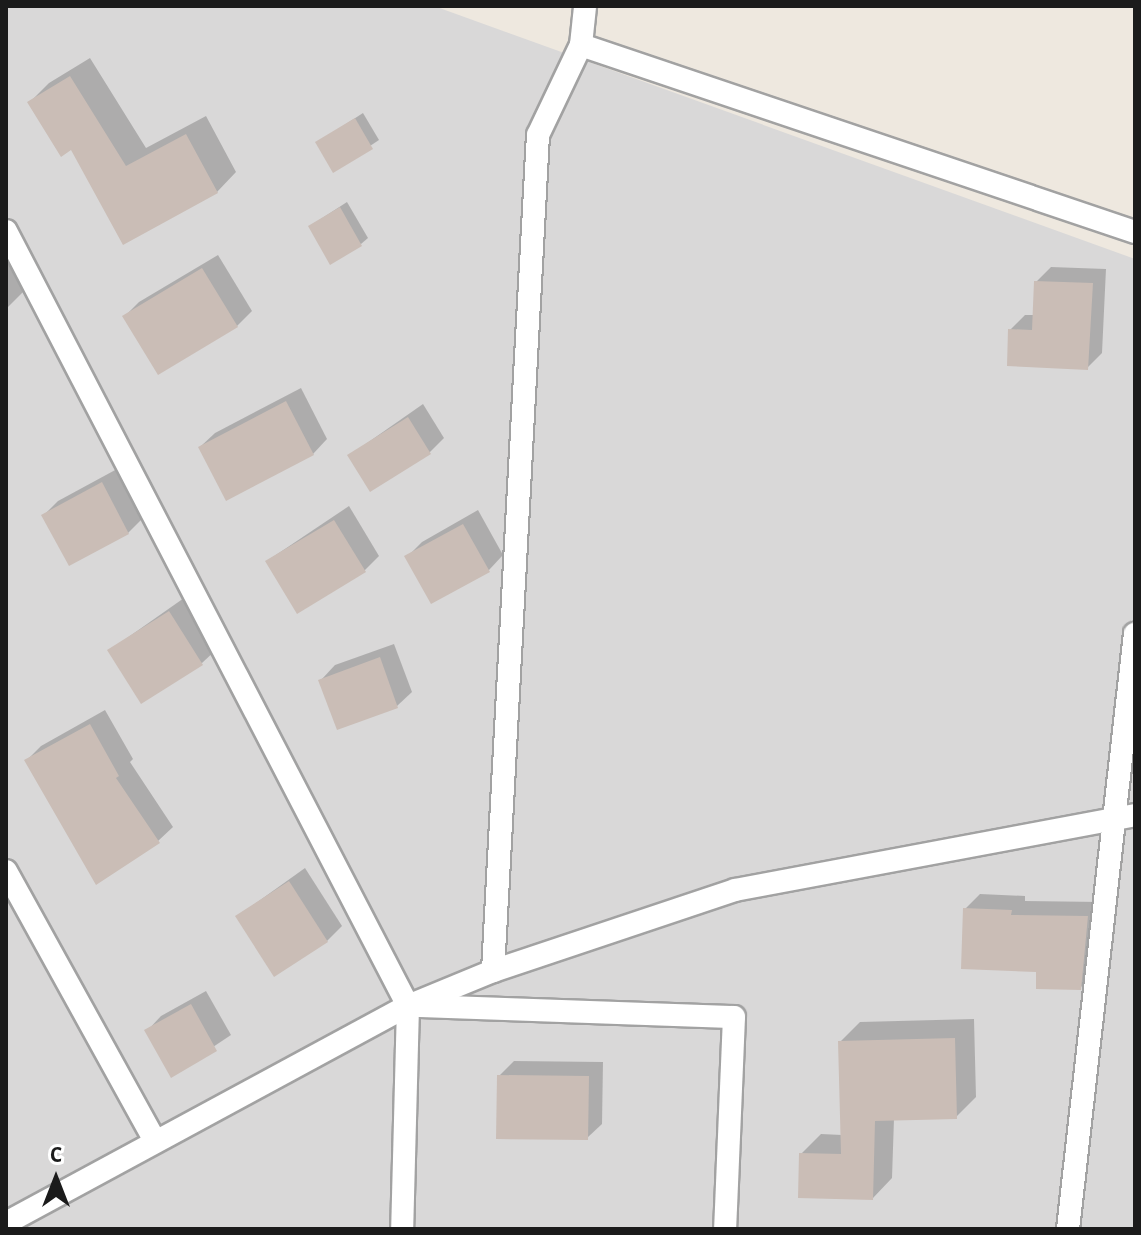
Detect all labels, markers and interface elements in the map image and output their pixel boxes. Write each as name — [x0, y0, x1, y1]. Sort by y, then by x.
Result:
north arrow — [16, 1139, 96, 1219]
text: С — [50, 1144, 62, 1166]

